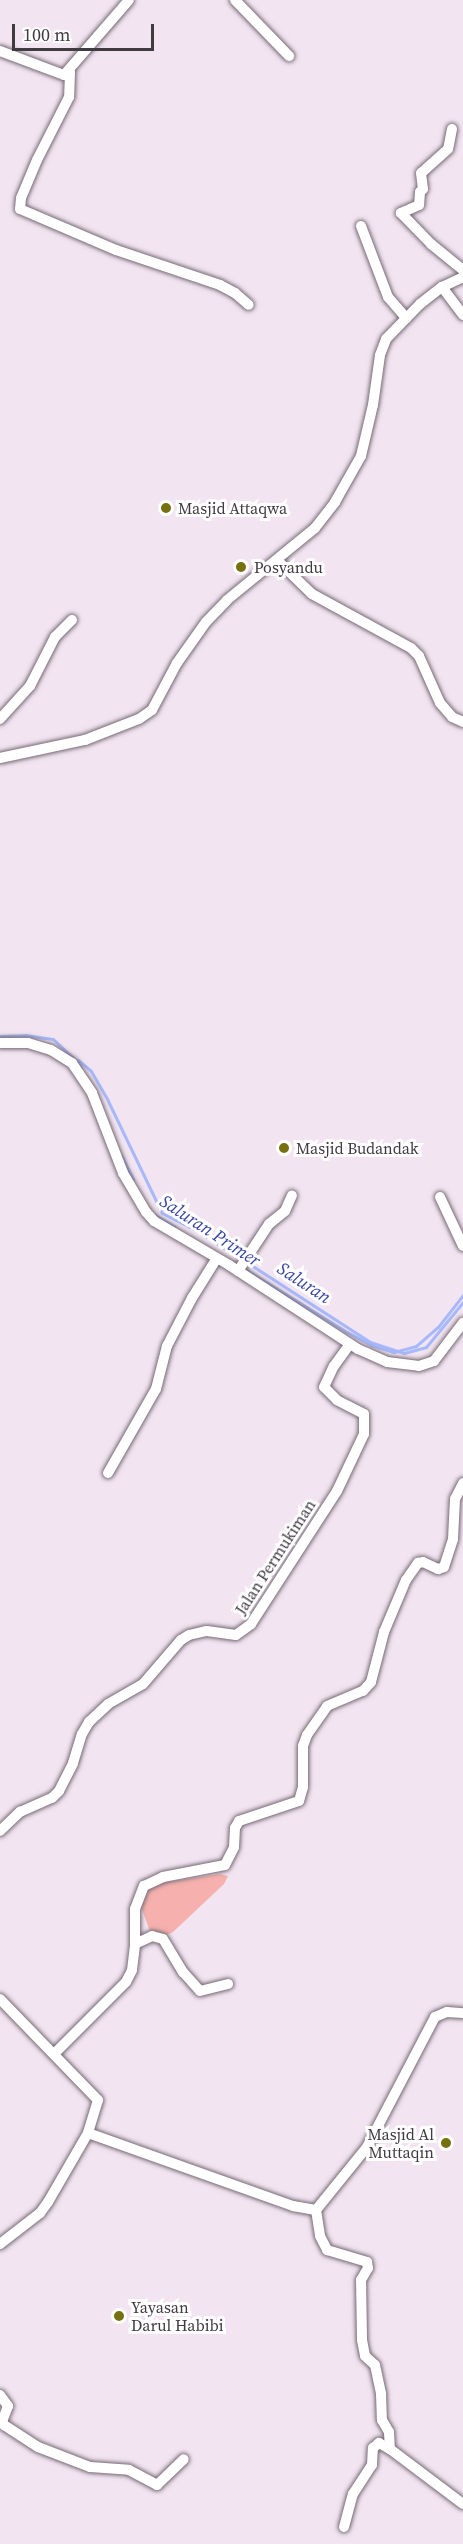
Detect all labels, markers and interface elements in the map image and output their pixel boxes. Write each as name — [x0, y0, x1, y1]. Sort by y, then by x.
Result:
scale bar — [15, 12, 158, 50]
text: 100 m — [23, 22, 70, 47]
place label: Masjid Attaqwa — [178, 498, 287, 518]
marker: Masjid Attaqwa — [159, 501, 173, 515]
place label: Posyandu — [254, 557, 323, 577]
marker: Posyandu — [232, 558, 250, 576]
place label: Masjid Budandak — [296, 1138, 419, 1158]
marker: Masjid Budandak — [277, 1141, 291, 1155]
water label: Saluran Primer — [156, 1190, 264, 1272]
water label: Saluran — [273, 1258, 335, 1308]
street label: Jalan Permukiman — [231, 1496, 319, 1618]
place label: Masjid Al Muttaqin — [367, 2124, 434, 2162]
marker: Masjid Al Muttaqin — [439, 2136, 453, 2150]
place label: Yayasan Darul Habibi — [131, 2297, 223, 2335]
marker: Yayasan Darul Habibi — [112, 2309, 126, 2323]

